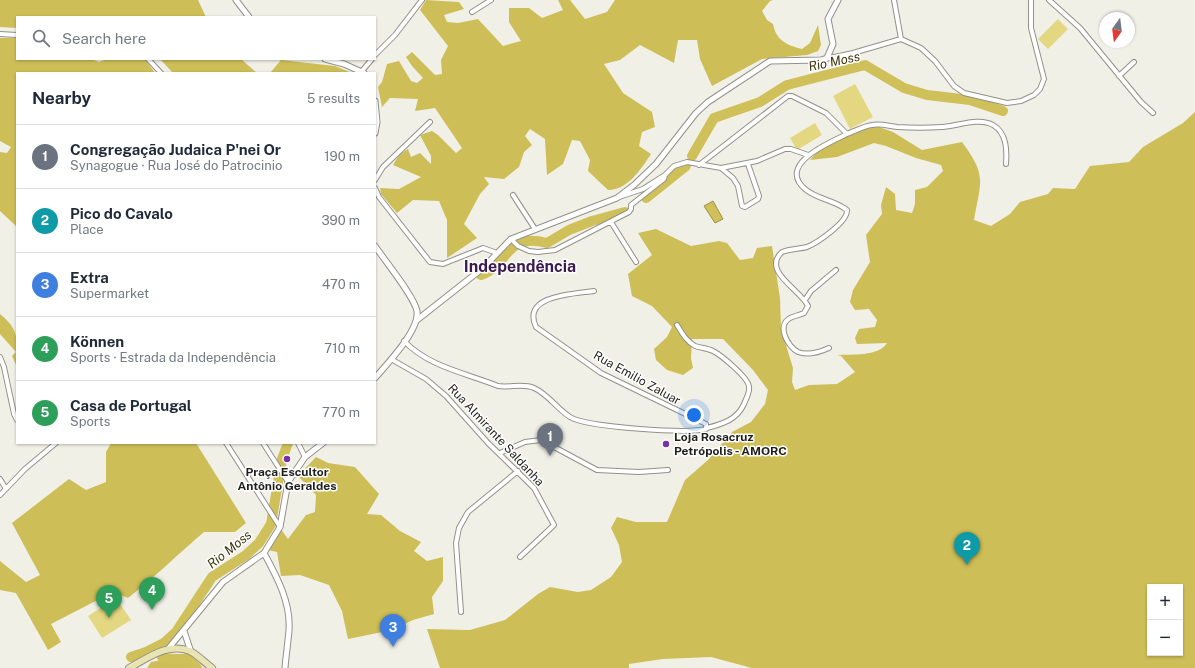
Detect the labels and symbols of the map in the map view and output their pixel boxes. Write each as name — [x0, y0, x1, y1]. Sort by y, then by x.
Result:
north arrow — [1099, 12, 1135, 48]
water label: Rio Moss — [807, 49, 861, 74]
district label: Independência — [464, 257, 576, 276]
street label: Rua Emilio Zaluar — [591, 348, 683, 408]
street label: Rua Almirante Saldanha — [445, 381, 547, 489]
your location — [684, 405, 704, 425]
pin: 1 — [537, 423, 563, 456]
place label: Loja Rosacruz Petrópolis - AMORC — [674, 430, 787, 458]
marker: Loja Rosacruz Petrópolis - AMORC — [661, 439, 671, 449]
marker: Praça Escultor Antônio Geraldes — [282, 454, 292, 464]
place label: Praça Escultor Antônio Geraldes — [238, 465, 336, 493]
water label: Rio Moss — [204, 527, 254, 572]
pin: 2 — [954, 532, 980, 565]
pin: 4 — [139, 577, 165, 610]
pin: 5 — [96, 585, 122, 618]
pin: 3 — [380, 614, 406, 647]

